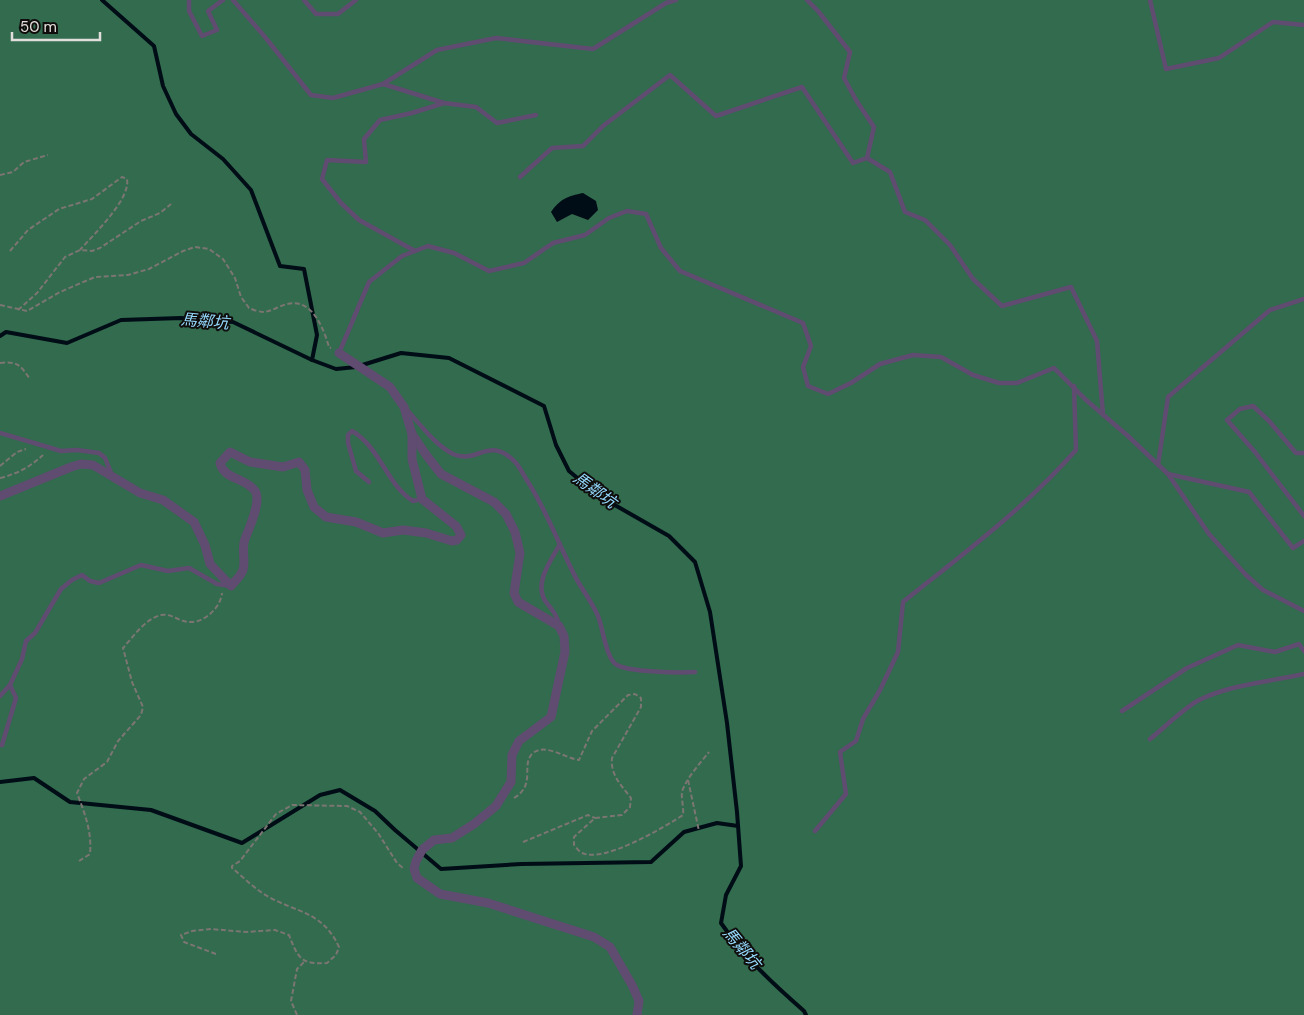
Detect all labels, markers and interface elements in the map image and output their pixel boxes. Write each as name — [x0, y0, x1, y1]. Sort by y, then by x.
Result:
scale bar — [12, 10, 100, 42]
text: 50 m — [20, 17, 57, 37]
water label: 馬鄰坑 — [180, 308, 232, 334]
water label: 馬鄰坑 — [569, 467, 622, 514]
water label: 馬鄰坑 — [719, 923, 767, 975]

